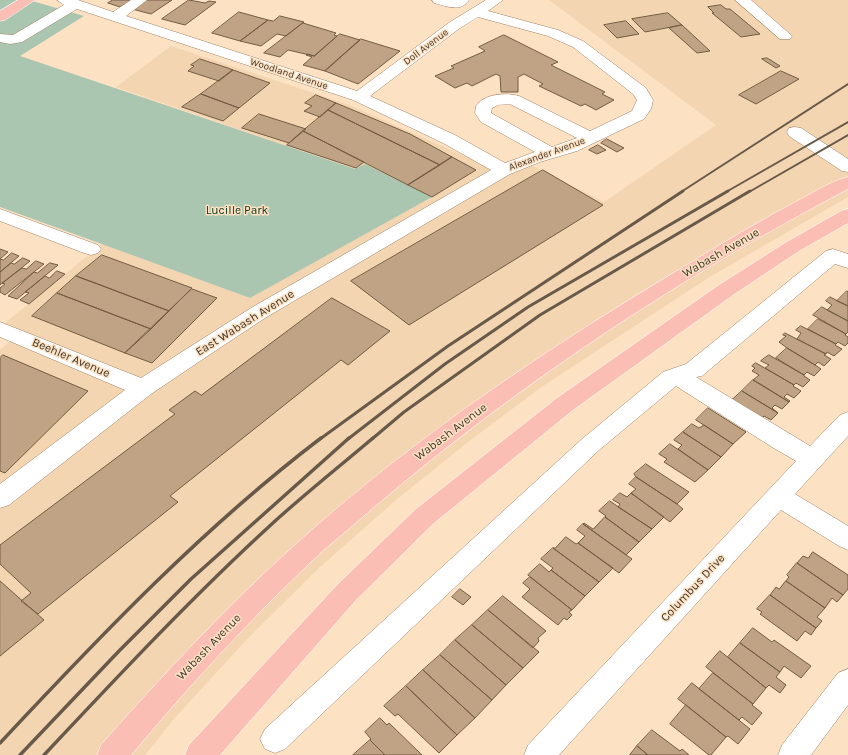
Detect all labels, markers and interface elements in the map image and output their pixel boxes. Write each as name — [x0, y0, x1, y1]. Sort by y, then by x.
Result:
street label: Doll Avenue — [401, 26, 451, 68]
street label: Woodland Avenue — [249, 56, 329, 92]
street label: Alexander Avenue — [507, 135, 587, 173]
park label: Lucille Park — [206, 204, 268, 218]
street label: Wabash Avenue — [680, 225, 762, 281]
street label: East Wabash Avenue — [193, 287, 297, 359]
street label: Beehler Avenue — [30, 335, 112, 381]
street label: Wabash Avenue — [412, 400, 490, 464]
street label: Columbus Drive — [658, 551, 728, 625]
street label: Wabash Avenue — [174, 611, 244, 683]

